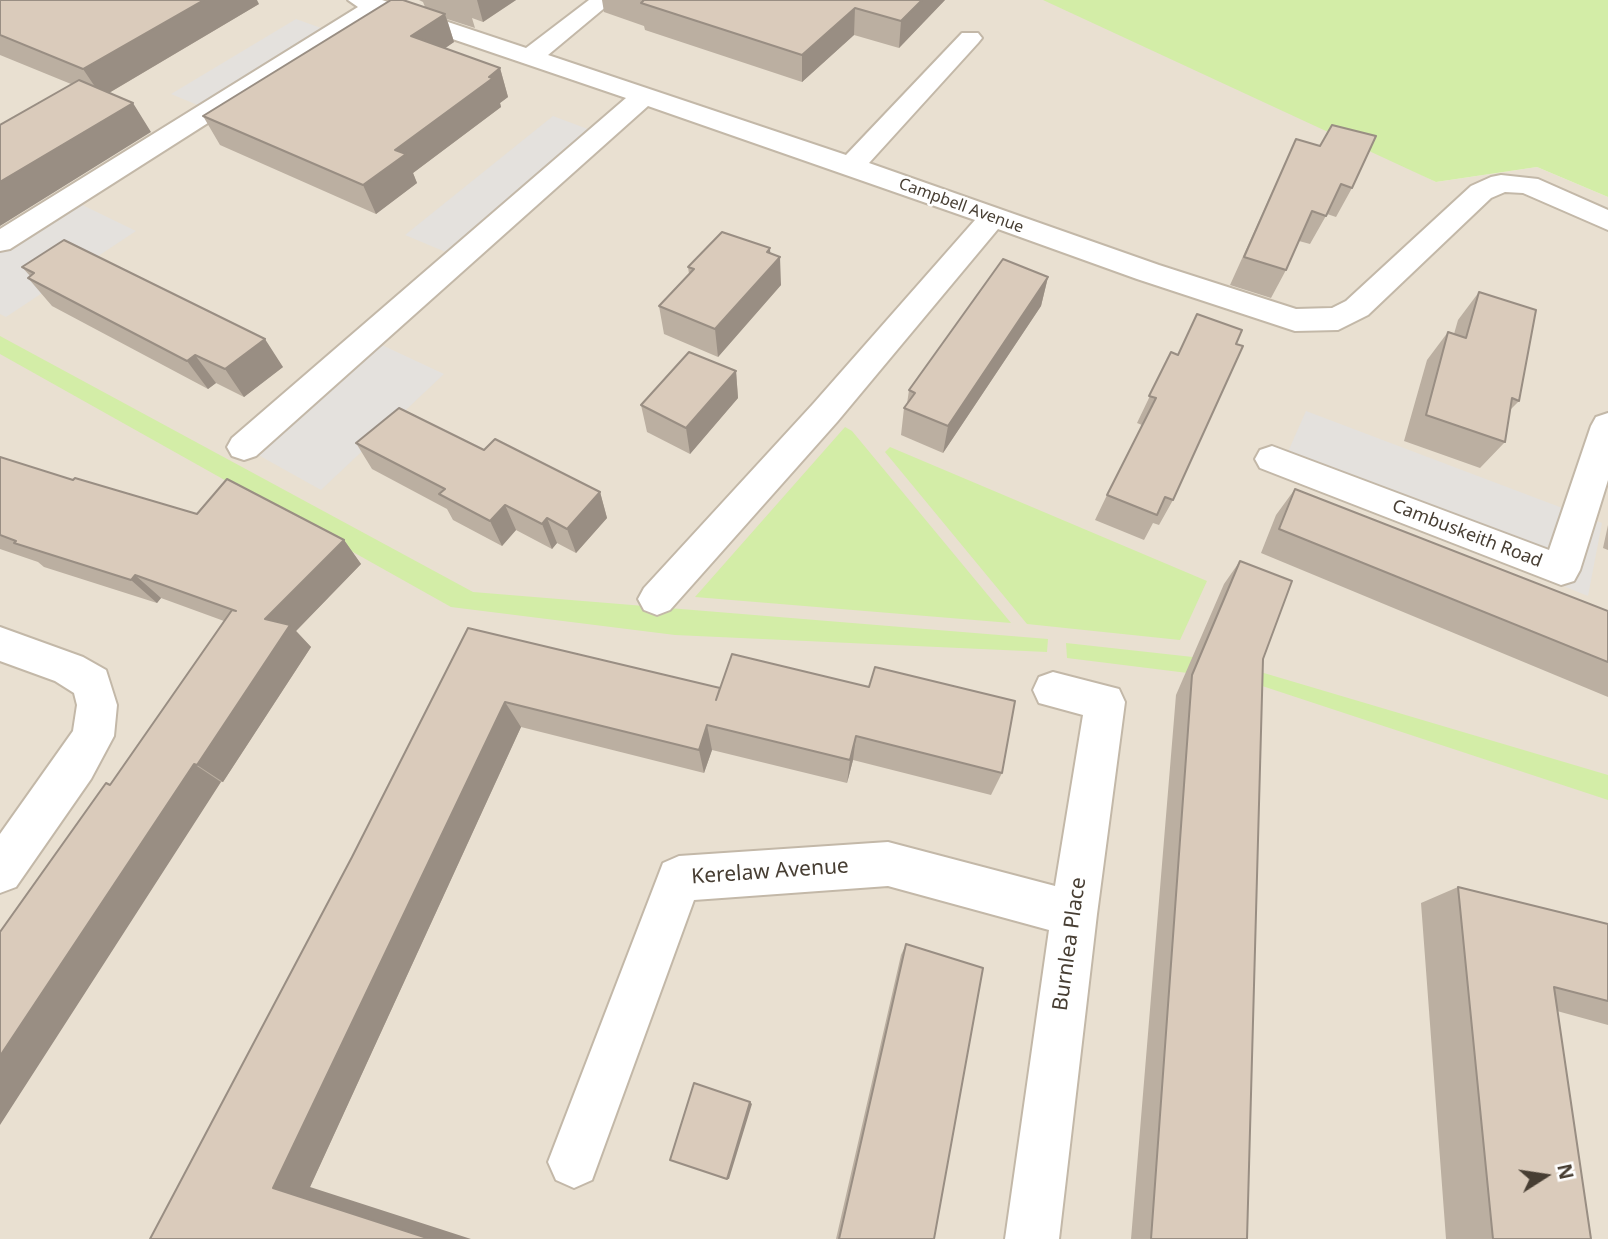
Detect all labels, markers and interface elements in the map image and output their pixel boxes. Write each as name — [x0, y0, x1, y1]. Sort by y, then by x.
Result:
street label: Campbell Avenue — [896, 175, 1026, 237]
street label: Cambuskeith Road — [1389, 495, 1545, 573]
street label: Kerelaw Avenue — [690, 854, 850, 890]
street label: Burnlea Place — [1048, 876, 1092, 1012]
north arrow — [1510, 1141, 1580, 1211]
text: N — [1551, 1161, 1580, 1182]

